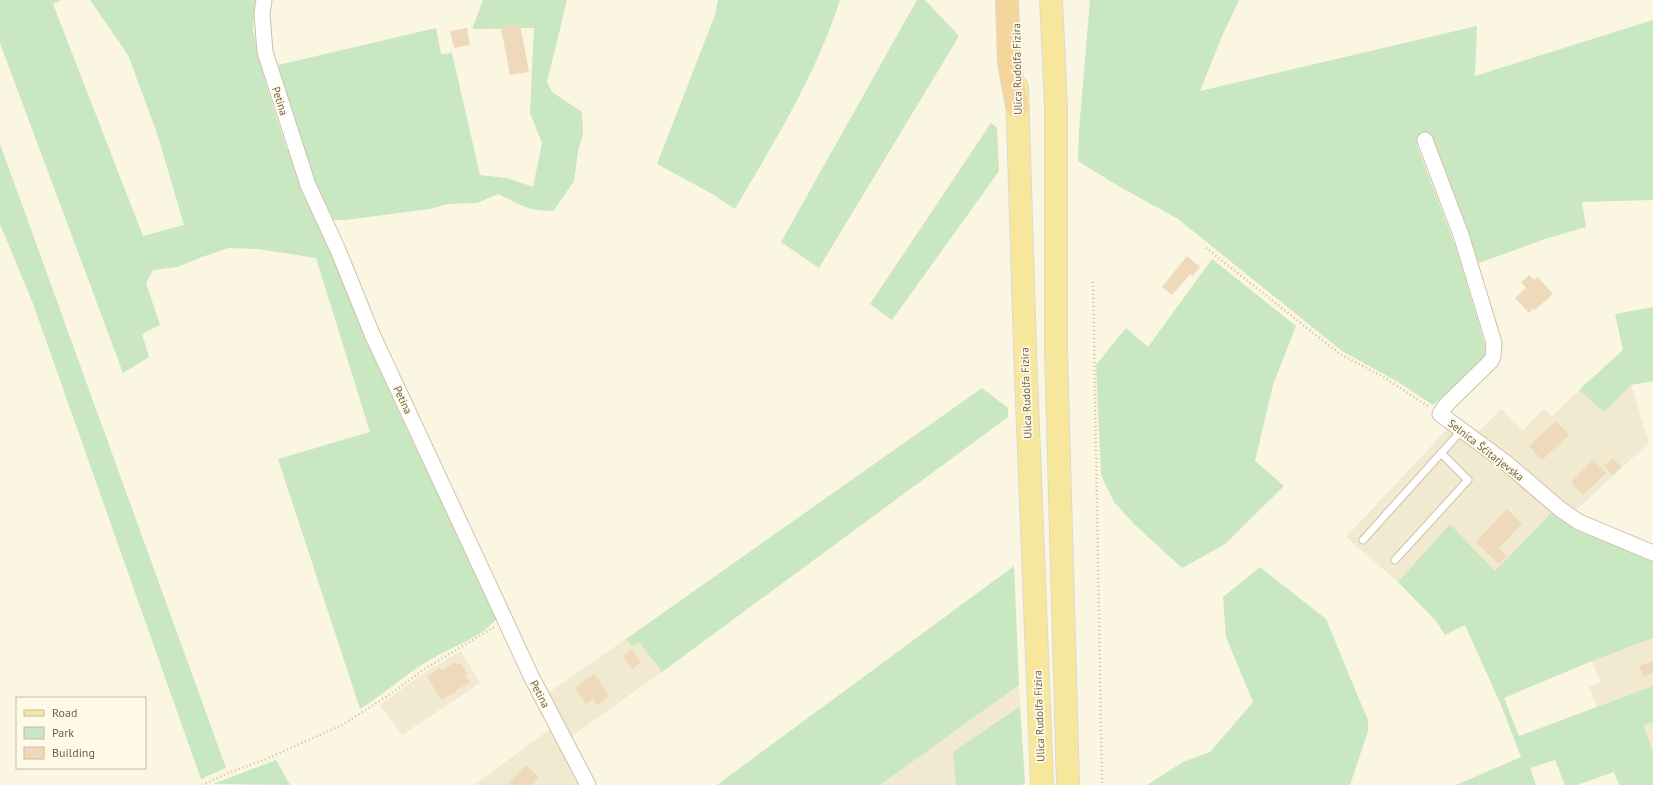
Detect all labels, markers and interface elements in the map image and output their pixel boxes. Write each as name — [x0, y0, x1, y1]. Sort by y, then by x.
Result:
street label: Ulica Rudolfa Fizira — [1009, 23, 1025, 115]
street label: Petina — [269, 85, 291, 117]
street label: Ulica Rudolfa Fizira — [1017, 347, 1035, 439]
street label: Petina — [390, 384, 416, 416]
street label: Selnica Šćitarjevska — [1445, 416, 1527, 484]
street label: Ulica Rudolfa Fizira — [1030, 670, 1048, 762]
street label: Petina — [527, 678, 553, 710]
legend — [16, 697, 146, 769]
text: Road — [52, 705, 77, 720]
text: Park — [52, 725, 74, 740]
text: Building — [52, 745, 95, 760]

